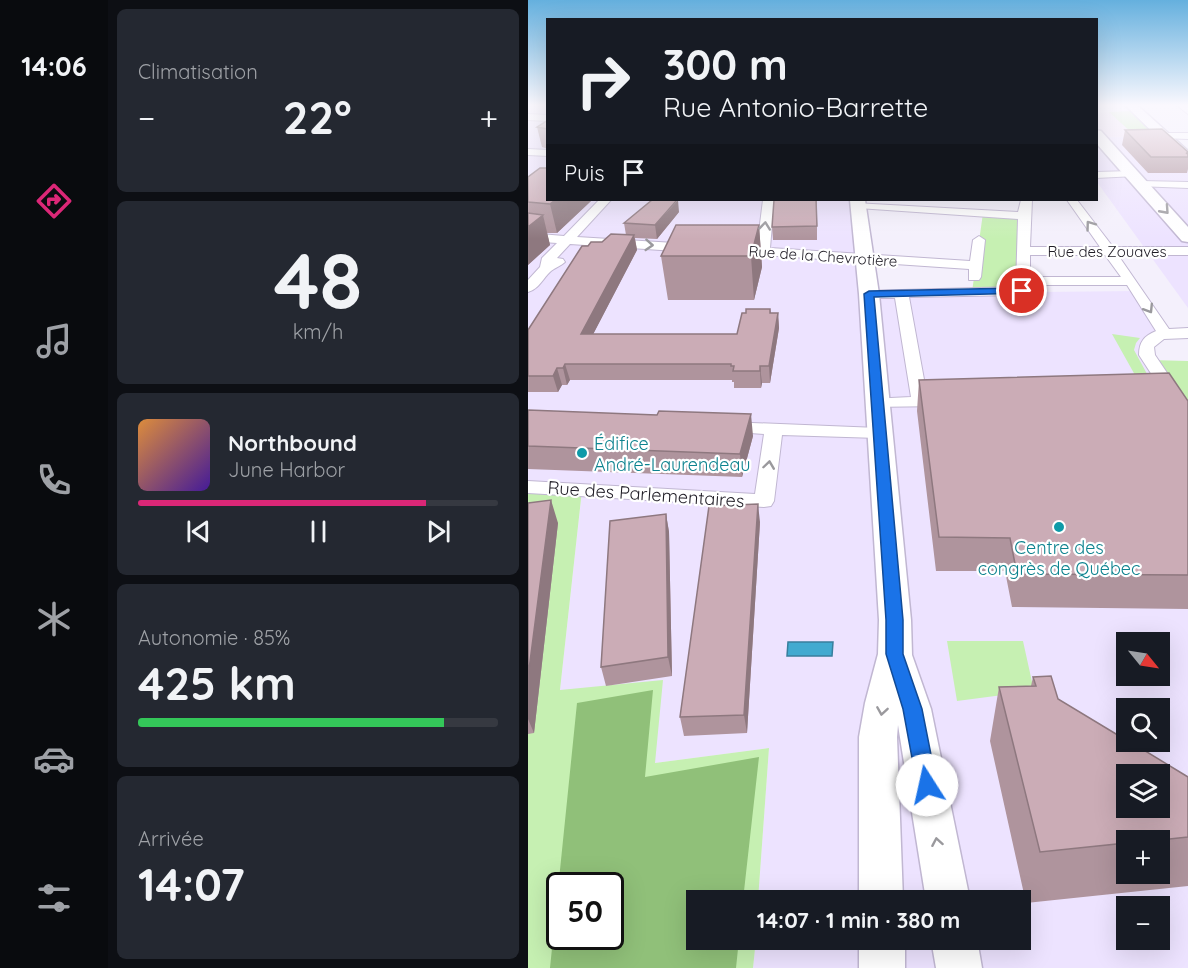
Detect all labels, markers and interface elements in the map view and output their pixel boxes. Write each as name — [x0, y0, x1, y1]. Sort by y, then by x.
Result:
text: 300 m — [663, 38, 788, 91]
icon: right — [564, 42, 642, 120]
text: 14:06 — [21, 49, 87, 83]
text: Climatisation — [138, 59, 258, 84]
text: 22° — [283, 89, 352, 145]
text: Rue Antonio-Barrette — [663, 90, 928, 124]
text: − — [138, 97, 155, 138]
text: + — [479, 97, 498, 138]
icon: arrive — [617, 156, 650, 189]
text: Puis — [564, 159, 605, 187]
icon: directions — [33, 180, 75, 222]
one-way arrow — [1158, 204, 1169, 214]
one-way arrow — [759, 221, 771, 230]
one-way arrow — [1086, 221, 1097, 232]
text: 48 — [274, 231, 362, 329]
one-way arrow — [645, 238, 654, 251]
street label: Rue de la Chevrotière — [748, 241, 898, 271]
street label: Rue des Zouaves — [1047, 242, 1167, 261]
pin — [996, 265, 1047, 316]
icon: arrive — [1005, 274, 1038, 307]
one-way arrow — [1141, 303, 1153, 313]
text: km/h — [293, 319, 343, 344]
icon: music — [33, 320, 75, 362]
text: Northbound — [228, 429, 357, 457]
place label: Édifice André-Laurendeau — [594, 432, 750, 476]
marker: Édifice André-Laurendeau — [575, 446, 589, 460]
text: June Harbor — [228, 457, 345, 482]
icon: phone — [33, 459, 75, 501]
one-way arrow — [762, 461, 774, 470]
street label: Rue des Parlementaires — [547, 476, 745, 512]
icon: previous — [182, 515, 215, 548]
icon: pause — [302, 515, 335, 548]
icon: next — [422, 515, 455, 548]
marker: Centre des congrès de Québec — [1052, 520, 1066, 534]
place label: Centre des congrès de Québec — [978, 536, 1140, 580]
icon: climate — [33, 598, 75, 640]
text: Autonomie · 85% — [138, 625, 290, 650]
north arrow — [1116, 632, 1170, 686]
map controls — [1116, 632, 1170, 950]
text: 425 km — [138, 655, 296, 711]
button: search — [1116, 698, 1170, 752]
one-way arrow — [876, 706, 889, 716]
icon: car — [33, 738, 75, 780]
position arrow — [895, 753, 959, 817]
button: layers — [1116, 764, 1170, 818]
text: Arrivée — [138, 826, 204, 851]
button: + — [1116, 830, 1170, 884]
one-way arrow — [931, 838, 944, 848]
text: 14:07 — [138, 856, 245, 912]
speed limit sign: 50 — [546, 872, 624, 950]
icon: filters — [33, 877, 75, 919]
button: − — [1116, 896, 1170, 950]
text: 14:07 · 1 min · 380 m — [757, 906, 960, 934]

